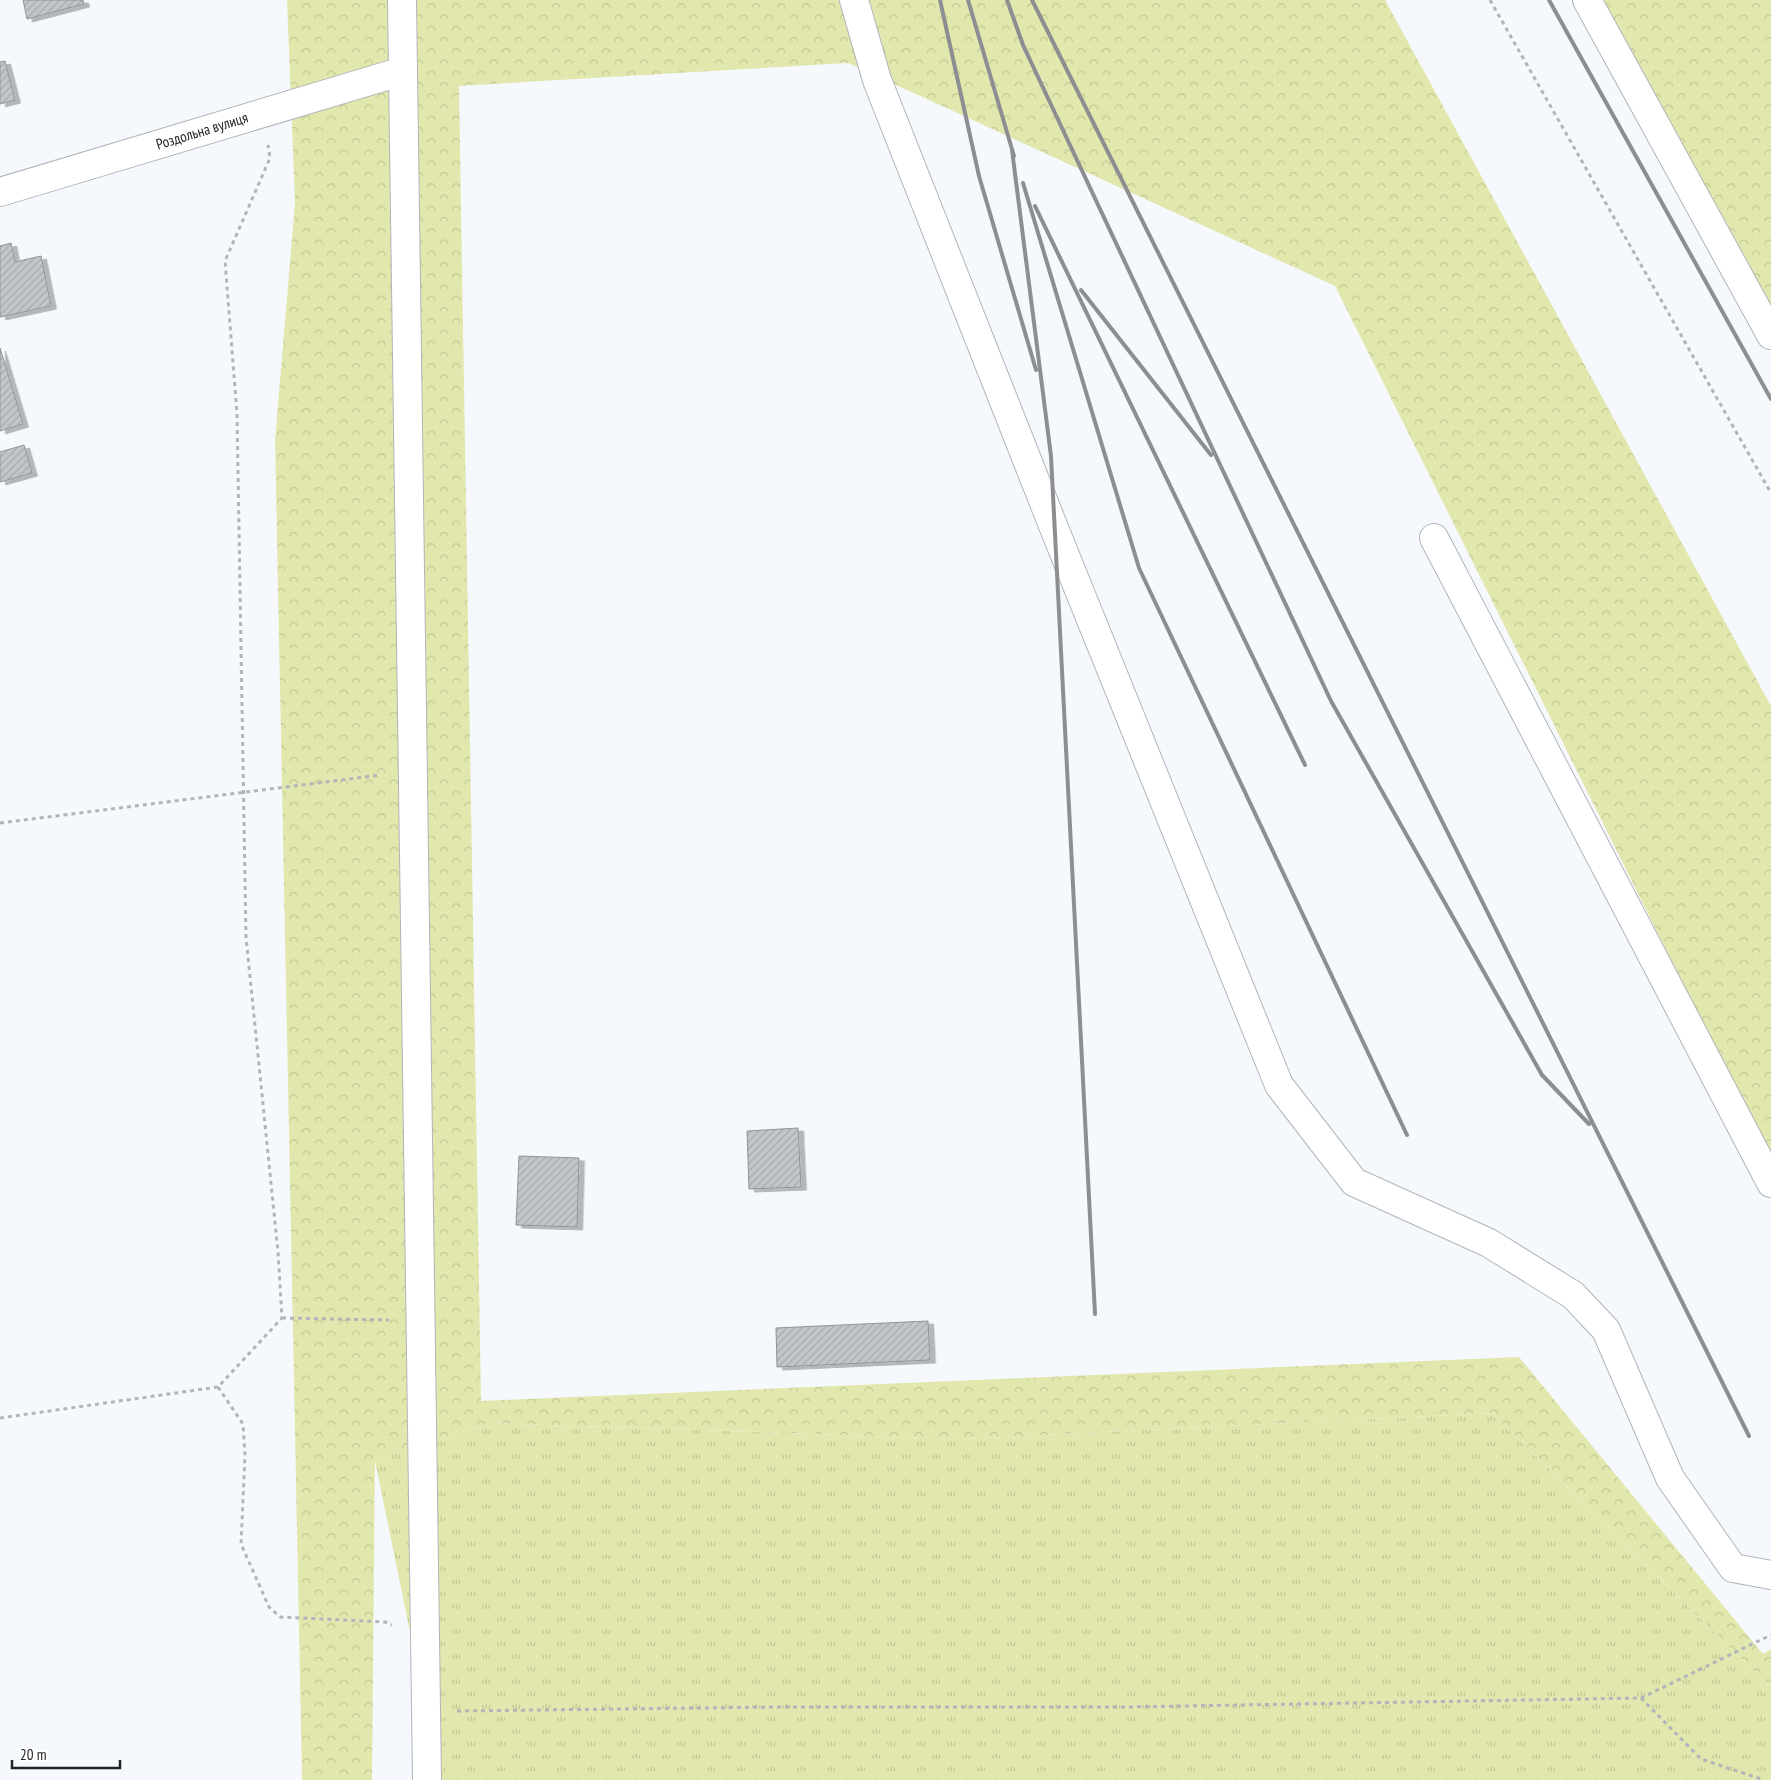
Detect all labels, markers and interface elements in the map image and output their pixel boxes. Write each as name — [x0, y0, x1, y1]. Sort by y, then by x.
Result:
street label: Роздольна вулиця — [154, 107, 250, 154]
scale bar — [12, 1738, 120, 1770]
text: 20 m — [20, 1745, 46, 1764]

